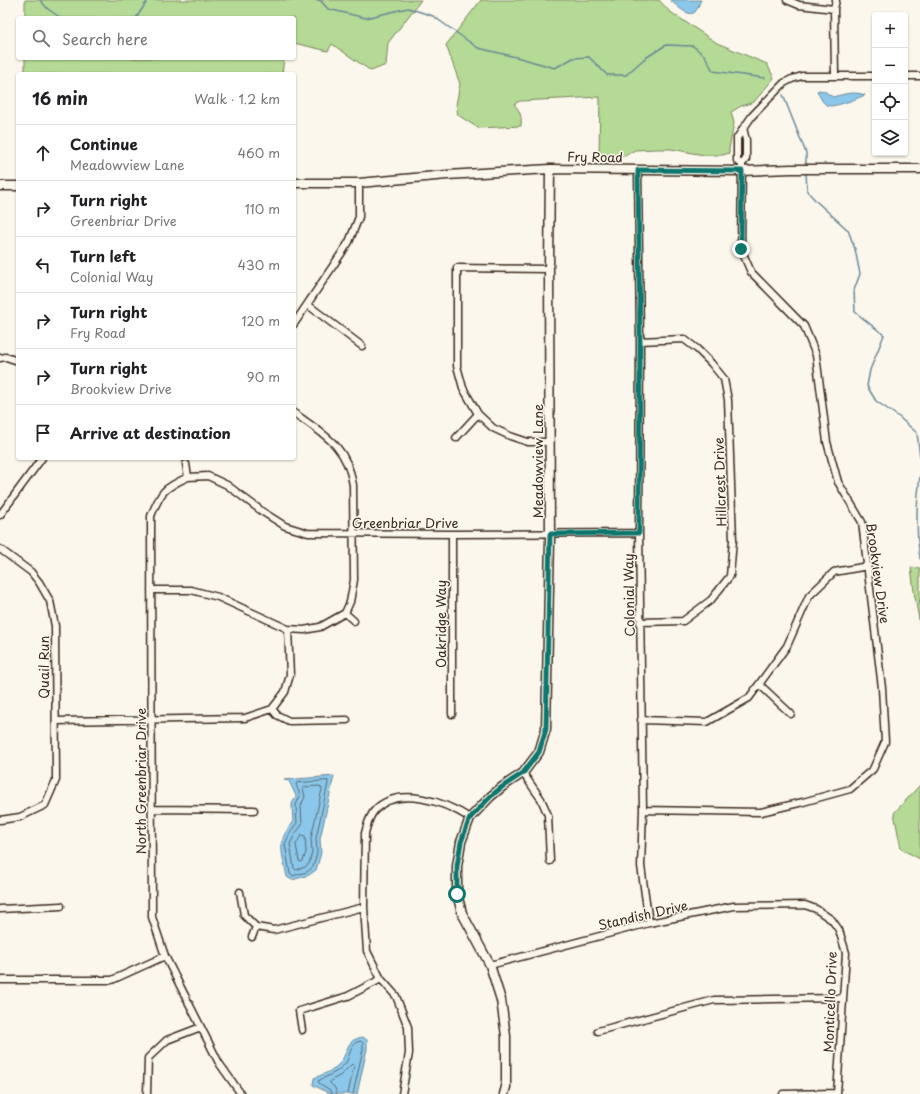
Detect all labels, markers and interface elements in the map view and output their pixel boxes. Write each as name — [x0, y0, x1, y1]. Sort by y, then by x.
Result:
map controls — [872, 12, 908, 156]
button: + — [872, 12, 908, 48]
search box — [16, 16, 296, 60]
icon: search — [30, 27, 52, 49]
text: Search here — [62, 27, 148, 50]
button: − — [872, 48, 908, 84]
button: locate — [872, 84, 908, 120]
text: 16 min — [32, 85, 88, 111]
text: Walk · 1.2 km — [194, 89, 280, 108]
button: layers — [872, 120, 908, 156]
text: Continue — [70, 132, 138, 155]
icon: ahead — [32, 142, 54, 164]
text: 460 m — [237, 143, 280, 162]
street label: Fry Road — [567, 147, 623, 166]
text: Meadowview Lane — [70, 155, 185, 174]
text: Turn right — [70, 188, 147, 211]
icon: right — [32, 198, 54, 220]
text: 110 m — [245, 199, 280, 218]
text: Greenbriar Drive — [70, 211, 177, 230]
route end — [732, 240, 750, 258]
text: Turn left — [70, 244, 136, 267]
icon: left — [32, 254, 54, 276]
text: 430 m — [238, 255, 280, 274]
text: Colonial Way — [70, 267, 153, 286]
text: Turn right — [70, 300, 147, 323]
icon: right — [32, 310, 54, 332]
text: 120 m — [241, 311, 280, 330]
text: Fry Road — [70, 323, 126, 342]
text: Turn right — [70, 356, 147, 379]
icon: right — [32, 366, 54, 388]
text: 90 m — [247, 367, 280, 386]
text: Brookview Drive — [70, 379, 172, 398]
street label: Meadowview Lane — [528, 404, 547, 518]
text: Arrive at destination — [70, 421, 231, 444]
icon: arrive — [32, 422, 54, 444]
street label: Hillcrest Drive — [708, 437, 731, 527]
street label: Greenbriar Drive — [352, 513, 458, 532]
street label: Brookview Drive — [862, 521, 895, 625]
street label: Colonial Way — [618, 553, 639, 637]
street label: Oakridge Way — [431, 580, 450, 668]
street label: Quail Run — [34, 635, 53, 699]
street label: North Greenbriar Drive — [131, 708, 150, 854]
route start — [448, 885, 466, 903]
street label: Standish Drive — [596, 895, 690, 934]
street label: Monticello Drive — [818, 951, 841, 1053]

